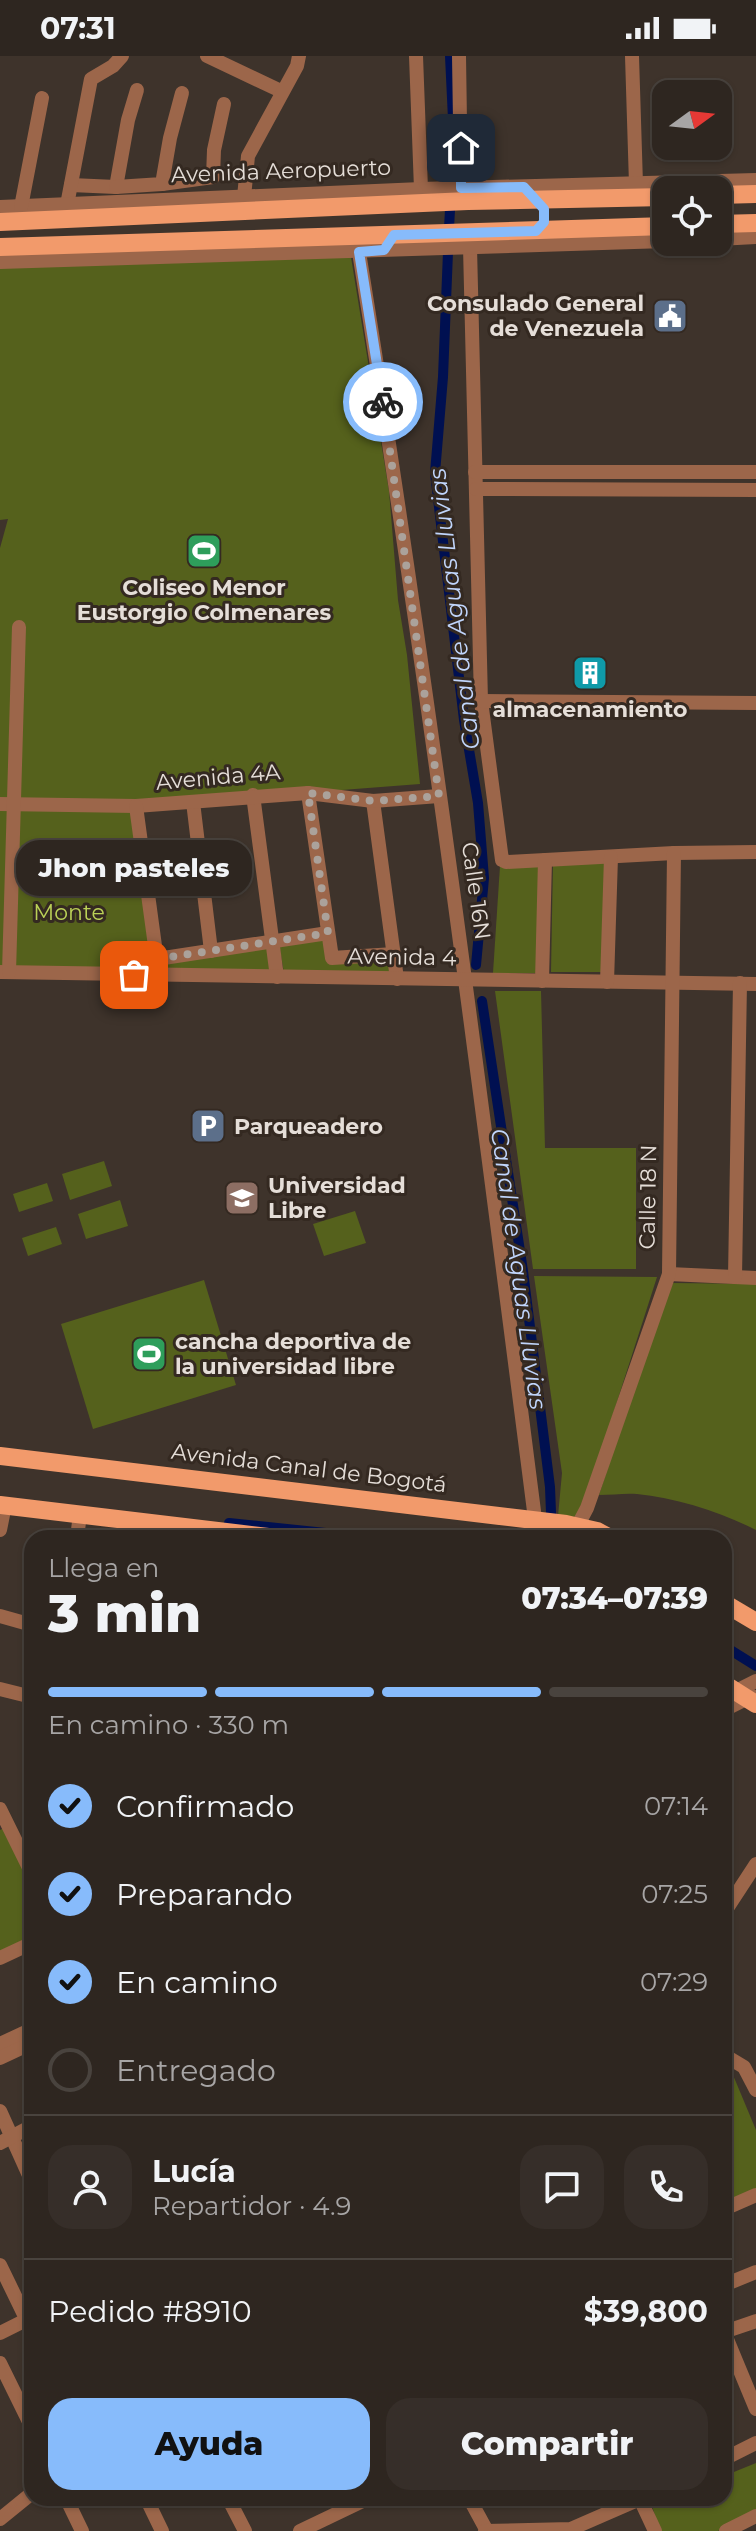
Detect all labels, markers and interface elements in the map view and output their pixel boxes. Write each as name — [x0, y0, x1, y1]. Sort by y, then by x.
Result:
text: 07:31 — [40, 10, 116, 47]
north arrow — [652, 80, 732, 160]
map controls — [652, 80, 732, 256]
pin — [427, 114, 495, 182]
icon: home — [439, 126, 483, 170]
street label: Avenida Aeropuerto — [170, 154, 392, 188]
button: locate — [652, 176, 732, 256]
place label: Consulado General de Venezuela — [427, 290, 644, 342]
public building icon: Consulado General de Venezuela — [651, 297, 689, 335]
courier — [343, 362, 423, 442]
icon: bike — [361, 380, 405, 424]
water label: Canal de Aguas Lluvias — [422, 466, 486, 751]
sports icon: Coliseo Menor Eustorgio Colmenares — [185, 532, 223, 570]
place label: Coliseo Menor Eustorgio Colmenares — [77, 574, 331, 626]
building icon: almacenamiento — [571, 654, 609, 692]
place label: almacenamiento — [493, 696, 687, 723]
street label: Avenida 4A — [155, 758, 282, 796]
callout: Jhon pasteles — [16, 839, 252, 895]
street label: Calle 16N — [456, 840, 496, 942]
text: Jhon pasteles — [38, 852, 230, 884]
park label: Monte — [33, 899, 105, 926]
pin — [100, 941, 168, 1009]
street label: Avenida 4 — [347, 943, 457, 971]
icon: bag — [112, 953, 156, 997]
parking icon: Parqueadero — [189, 1107, 227, 1145]
place label: Parqueadero — [234, 1113, 383, 1140]
water label: Canal de Aguas Lluvias — [485, 1127, 553, 1412]
street label: Calle 18 N — [634, 1144, 662, 1250]
place label: Universidad Libre — [268, 1172, 406, 1224]
school or university icon: Universidad Libre — [223, 1179, 261, 1217]
place label: cancha deportiva de la universidad libre — [175, 1328, 411, 1380]
sports icon: cancha deportiva de la universidad libre — [130, 1335, 168, 1373]
street label: Avenida Canal de Bogotá — [170, 1438, 448, 1498]
text: Llega en — [48, 1552, 159, 1584]
text: 07:34–07:39 — [521, 1580, 708, 1617]
text: 3 min — [48, 1582, 201, 1645]
text: En camino · 330 m — [48, 1709, 289, 1741]
icon: check — [48, 1784, 92, 1828]
text: Confirmado — [116, 1788, 294, 1825]
text: 07:14 — [644, 1790, 708, 1822]
icon: check — [48, 1872, 92, 1916]
text: Preparando — [116, 1876, 293, 1913]
text: 07:25 — [641, 1878, 708, 1910]
icon: check — [48, 1960, 92, 2004]
text: En camino — [116, 1964, 278, 2001]
text: 07:29 — [640, 1966, 708, 1998]
text: Entregado — [116, 2052, 276, 2089]
button: person — [48, 2145, 132, 2229]
button: chat — [520, 2145, 604, 2229]
button: phone — [624, 2145, 708, 2229]
text: Lucía — [152, 2153, 236, 2190]
text: Repartidor · 4.9 — [152, 2190, 351, 2222]
text: Pedido #8910 — [48, 2293, 252, 2330]
text: $39,800 — [584, 2293, 708, 2330]
button: Ayuda — [48, 2398, 370, 2490]
button: Compartir — [386, 2398, 708, 2490]

